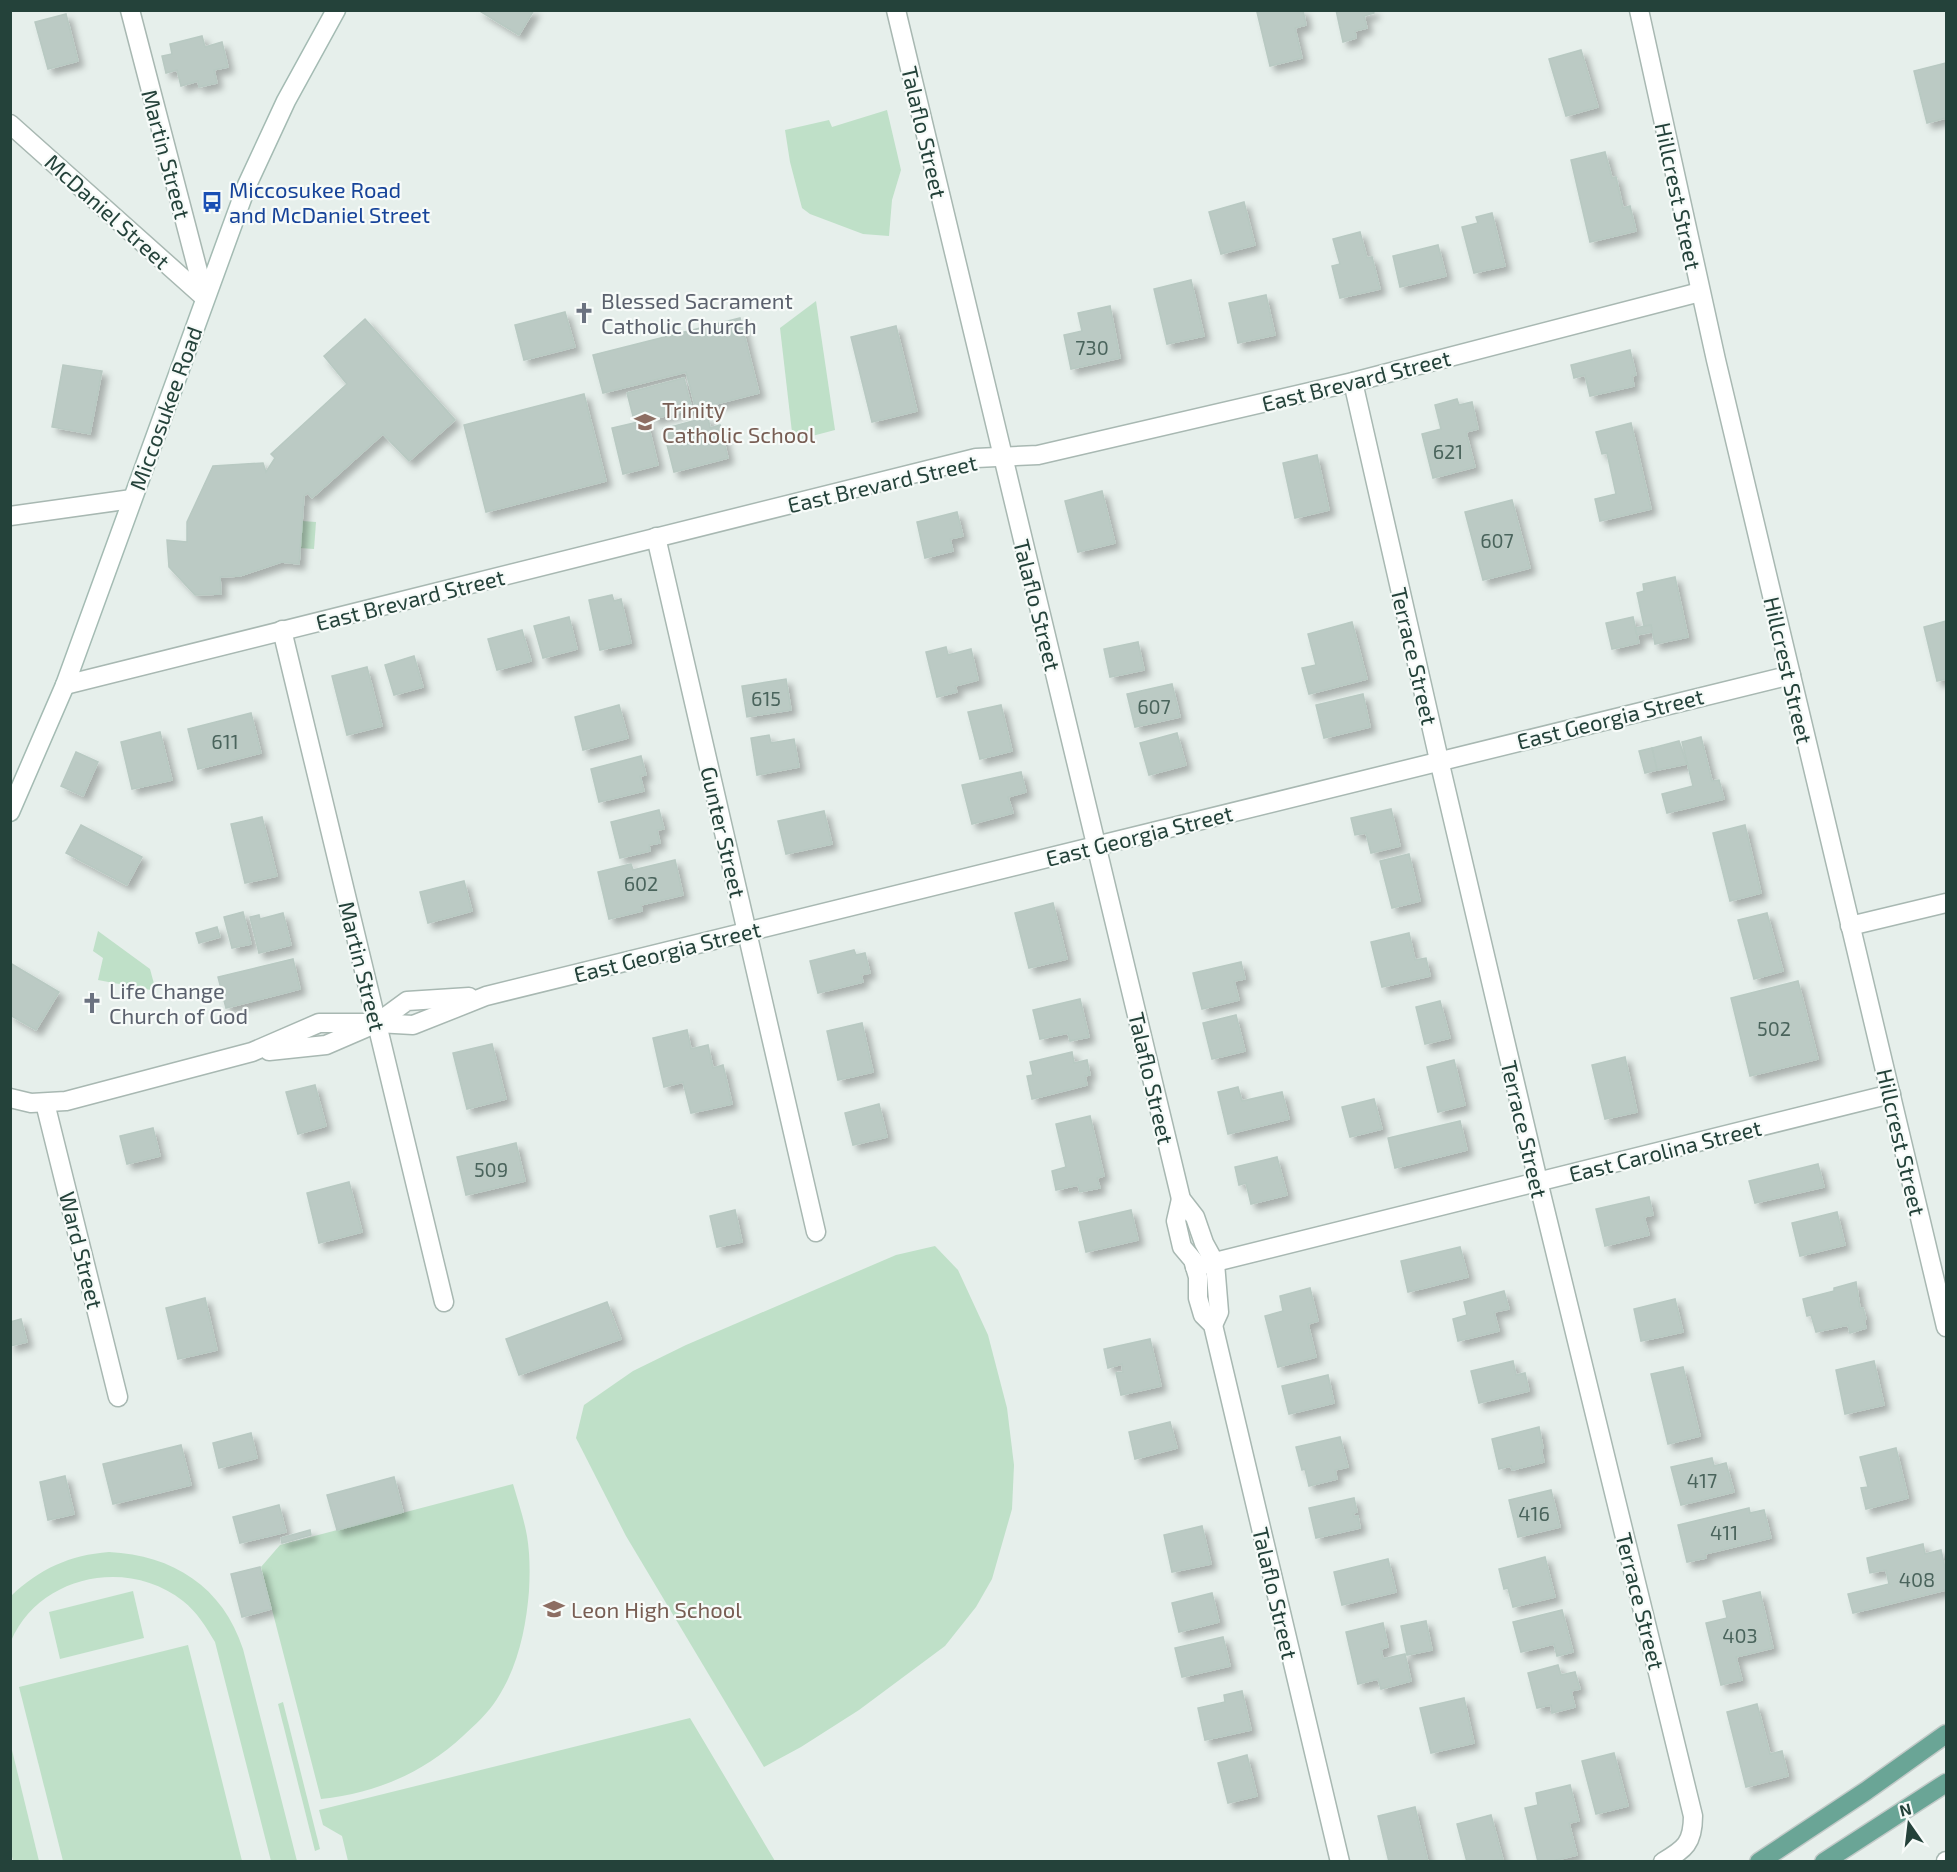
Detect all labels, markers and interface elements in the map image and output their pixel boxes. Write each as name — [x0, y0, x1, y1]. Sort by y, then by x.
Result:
street label: Talaflo Street — [897, 63, 953, 201]
street label: Martin Street — [137, 86, 197, 222]
street label: Hillcrest Street — [1651, 120, 1707, 272]
street label: McDaniel Street — [40, 148, 176, 274]
place label: Miccosukee Road and McDaniel Street — [229, 176, 430, 227]
bus stop icon: Miccosukee Road and McDaniel Street — [200, 190, 224, 214]
place label: Blessed Sacrament Catholic Church — [601, 287, 793, 338]
church icon: Blessed Sacrament Catholic Church — [572, 301, 596, 325]
street label: Miccosukee Road — [123, 323, 207, 493]
house number: 730 — [1075, 335, 1109, 359]
street label: East Brevard Street — [1259, 344, 1453, 416]
place label: Trinity Catholic School — [662, 396, 816, 447]
school or university icon: Trinity Catholic School — [633, 410, 657, 434]
house number: 621 — [1433, 439, 1463, 463]
street label: East Brevard Street — [785, 449, 979, 517]
house number: 607 — [1480, 528, 1514, 552]
street label: Talaflo Street — [1009, 537, 1067, 673]
street label: East Brevard Street — [313, 563, 507, 635]
street label: Terrace Street — [1387, 585, 1443, 727]
street label: Hillcrest Street — [1759, 594, 1819, 746]
street label: East Georgia Street — [1514, 682, 1706, 754]
house number: 615 — [751, 686, 781, 710]
house number: 607 — [1137, 694, 1171, 718]
house number: 611 — [211, 729, 239, 753]
street label: Gunter Street — [696, 764, 752, 900]
street label: East Georgia Street — [1043, 799, 1235, 871]
house number: 602 — [624, 871, 658, 895]
street label: Martin Street — [334, 898, 392, 1034]
street label: East Georgia Street — [571, 915, 763, 987]
place label: Life Change Church of God — [109, 977, 248, 1028]
church icon: Life Change Church of God — [80, 991, 104, 1015]
street label: Talaflo Street — [1124, 1009, 1180, 1147]
house number: 502 — [1757, 1016, 1791, 1040]
street label: Terrace Street — [1497, 1058, 1553, 1200]
street label: Hillcrest Street — [1872, 1066, 1932, 1218]
street label: East Carolina Street — [1566, 1114, 1764, 1186]
house number: 509 — [474, 1157, 508, 1181]
street label: Ward Street — [55, 1189, 109, 1311]
house number: 417 — [1687, 1468, 1717, 1492]
house number: 416 — [1518, 1501, 1550, 1525]
house number: 411 — [1710, 1520, 1738, 1544]
street label: Talaflo Street — [1248, 1524, 1304, 1662]
street label: Terrace Street — [1611, 1530, 1671, 1672]
house number: 408 — [1899, 1567, 1935, 1591]
place label: Leon High School — [571, 1596, 742, 1622]
school or university icon: Leon High School — [542, 1597, 566, 1621]
house number: 403 — [1722, 1623, 1758, 1647]
north arrow — [1879, 1794, 1939, 1854]
text: N — [1897, 1798, 1913, 1820]

